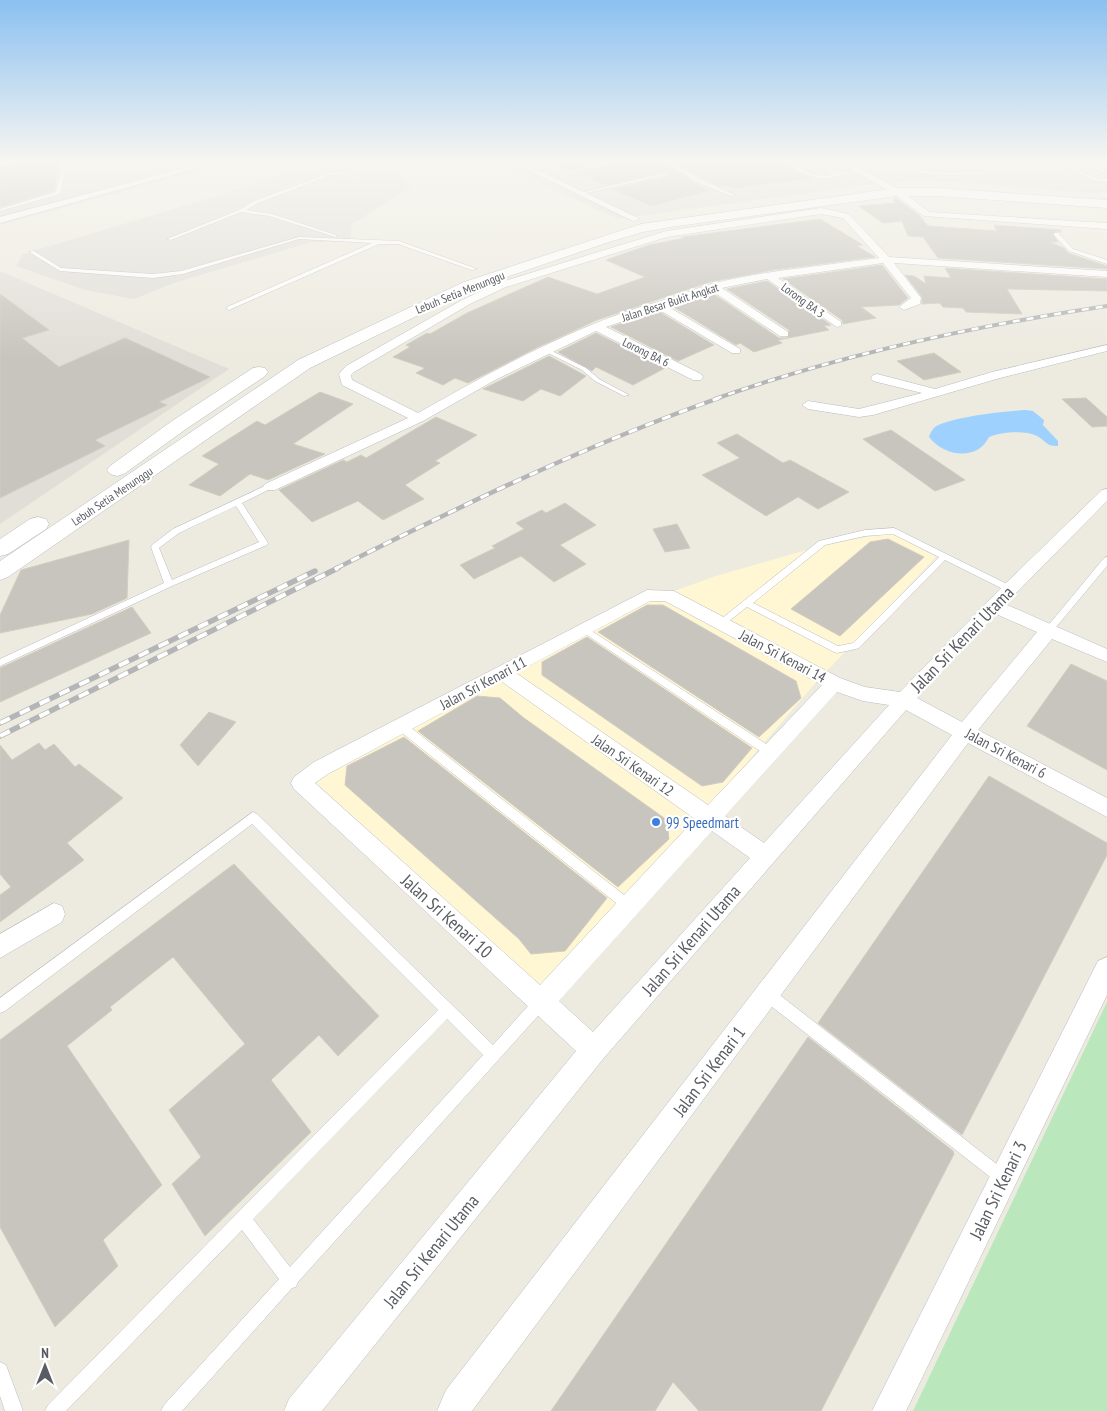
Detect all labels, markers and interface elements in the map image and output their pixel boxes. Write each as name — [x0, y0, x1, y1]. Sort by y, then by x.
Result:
street label: Lebuh Setia Menunggu — [413, 267, 507, 317]
street label: Jalan Besar Bukit Angkat — [619, 279, 721, 325]
street label: Lorong BA 3 — [778, 279, 828, 321]
street label: Lorong BA 6 — [620, 334, 672, 370]
street label: Lebuh Setia Menunggu — [68, 463, 156, 529]
street label: Jalan Sri Kenari Utama — [905, 581, 1018, 698]
street label: Jalan Sri Kenari 14 — [736, 625, 830, 687]
street label: Jalan Sri Kenari 11 — [436, 652, 530, 714]
street label: Jalan Sri Kenari 6 — [961, 723, 1050, 782]
street label: Jalan Sri Kenari 12 — [588, 729, 678, 800]
place label: 99 Speedmart — [666, 813, 739, 832]
marker: 99 Speedmart — [650, 816, 662, 828]
street label: Jalan Sri Kenari 10 — [396, 868, 497, 963]
street label: Jalan Sri Kenari Utama — [636, 880, 745, 1001]
street label: Jalan Sri Kenari 1 — [667, 1022, 750, 1121]
street label: Jalan Sri Kenari 3 — [964, 1137, 1032, 1244]
street label: Jalan Sri Kenari Utama — [378, 1190, 484, 1313]
north arrow — [20, 1341, 70, 1391]
text: N — [41, 1344, 49, 1362]

